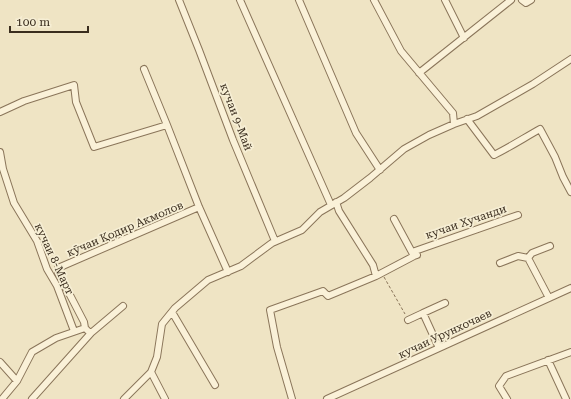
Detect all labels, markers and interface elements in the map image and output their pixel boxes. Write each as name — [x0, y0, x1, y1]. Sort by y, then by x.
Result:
scale bar — [10, 8, 88, 34]
text: 100 m — [16, 15, 50, 29]
street label: кучаи 9-Май — [217, 82, 255, 152]
street label: кӯчаи Қодир Акмолов — [65, 199, 185, 259]
street label: кучаи Хучанди — [424, 202, 508, 242]
street label: кучаи 8-Март — [32, 221, 76, 297]
street label: кучаи Урунхочаев — [396, 307, 494, 361]

